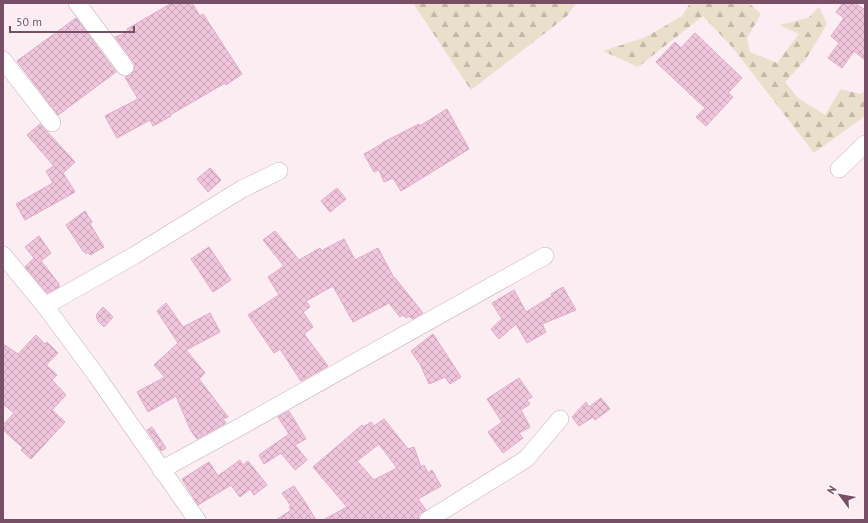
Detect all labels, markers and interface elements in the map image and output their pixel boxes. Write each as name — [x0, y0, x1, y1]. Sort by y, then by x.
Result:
scale bar — [10, 8, 134, 34]
text: 50 m — [16, 14, 42, 29]
north arrow — [820, 475, 860, 515]
text: N — [824, 483, 839, 496]

